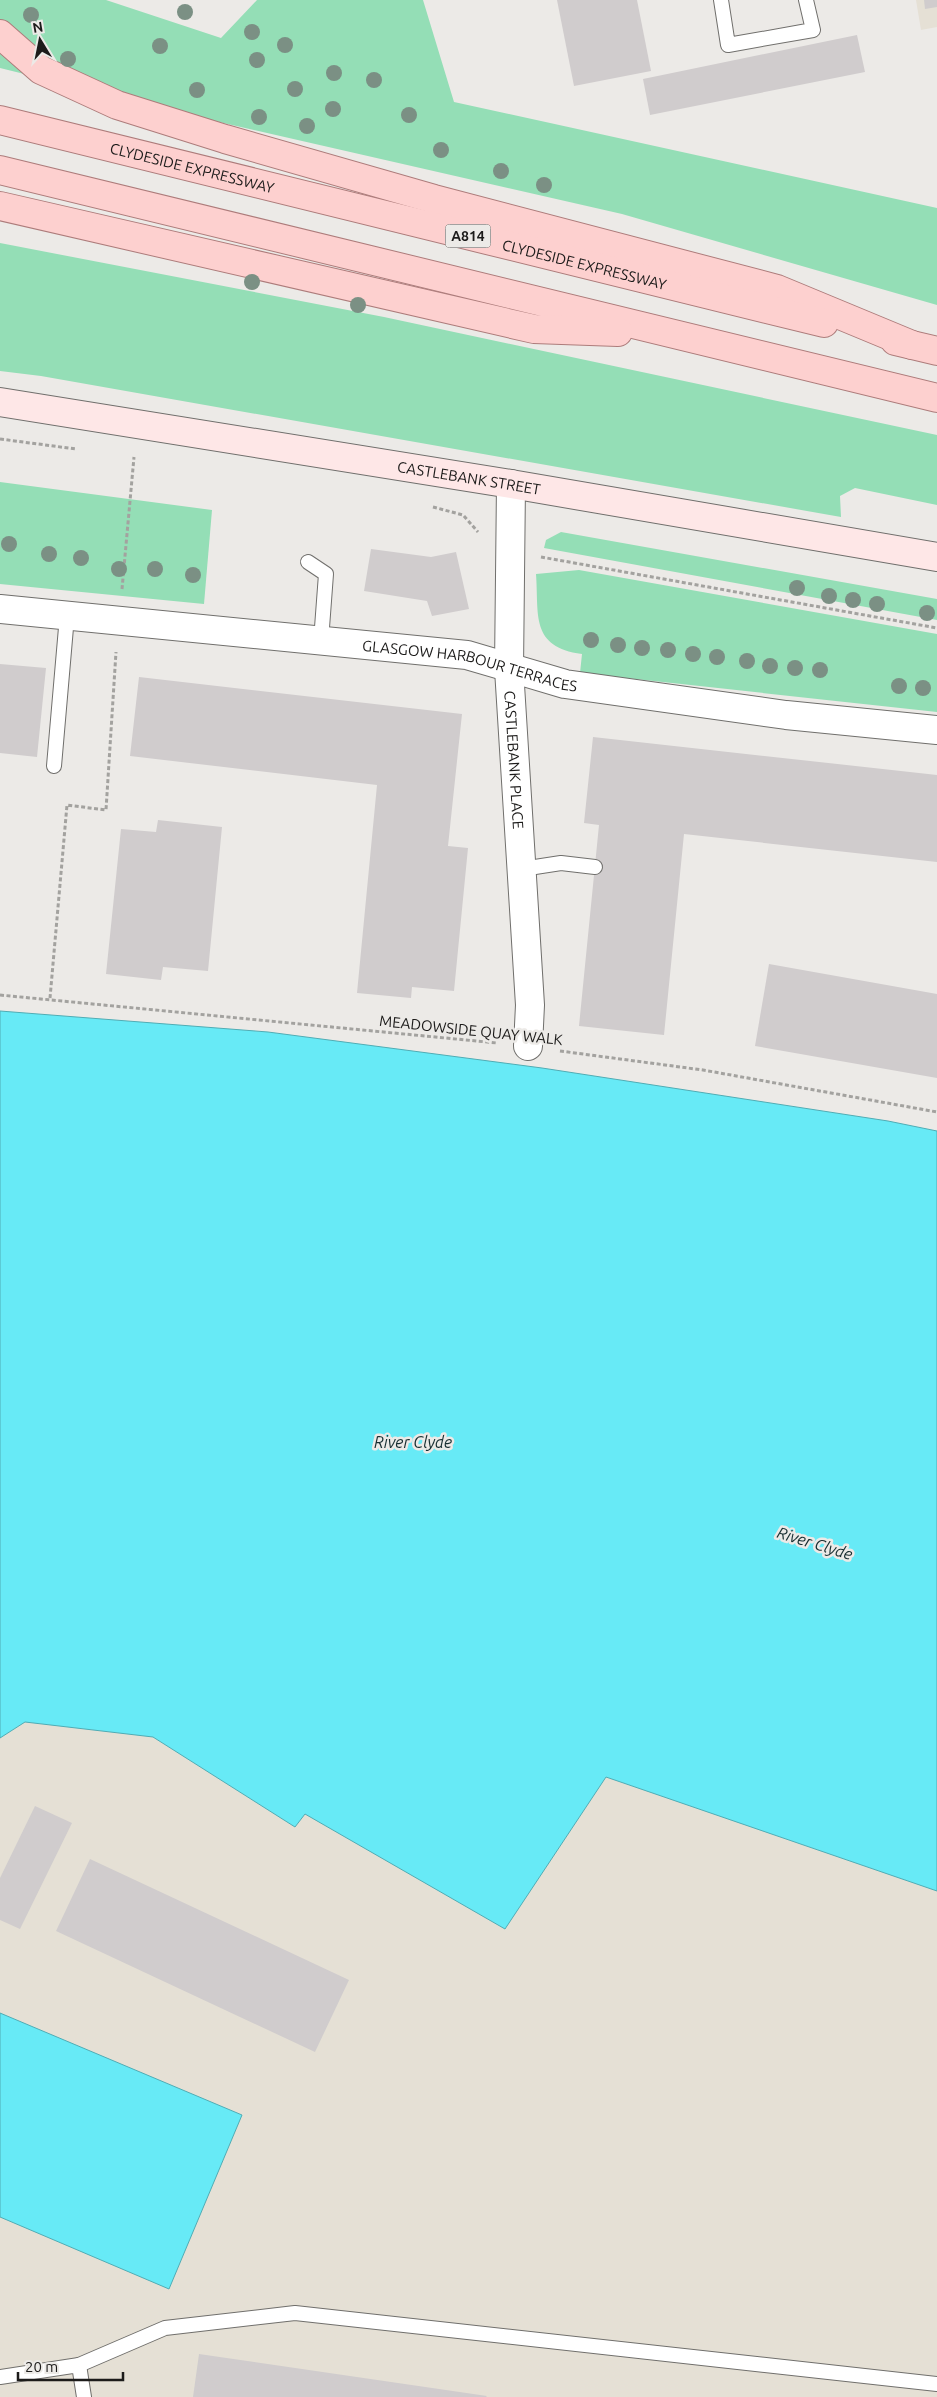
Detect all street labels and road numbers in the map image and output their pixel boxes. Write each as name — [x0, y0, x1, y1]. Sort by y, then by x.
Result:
street label: CLYDESIDE EXPRESSWAY — [108, 139, 276, 196]
road number: A814 — [446, 225, 490, 248]
street label: CLYDESIDE EXPRESSWAY — [501, 236, 669, 292]
street label: CASTLEBANK STREET — [396, 457, 543, 498]
street label: GLASGOW HARBOUR TERRACES — [362, 636, 579, 694]
street label: CASTLEBANK PLACE — [502, 690, 527, 830]
street label: MEADOWSIDE QUAY WALK — [378, 1012, 564, 1048]

